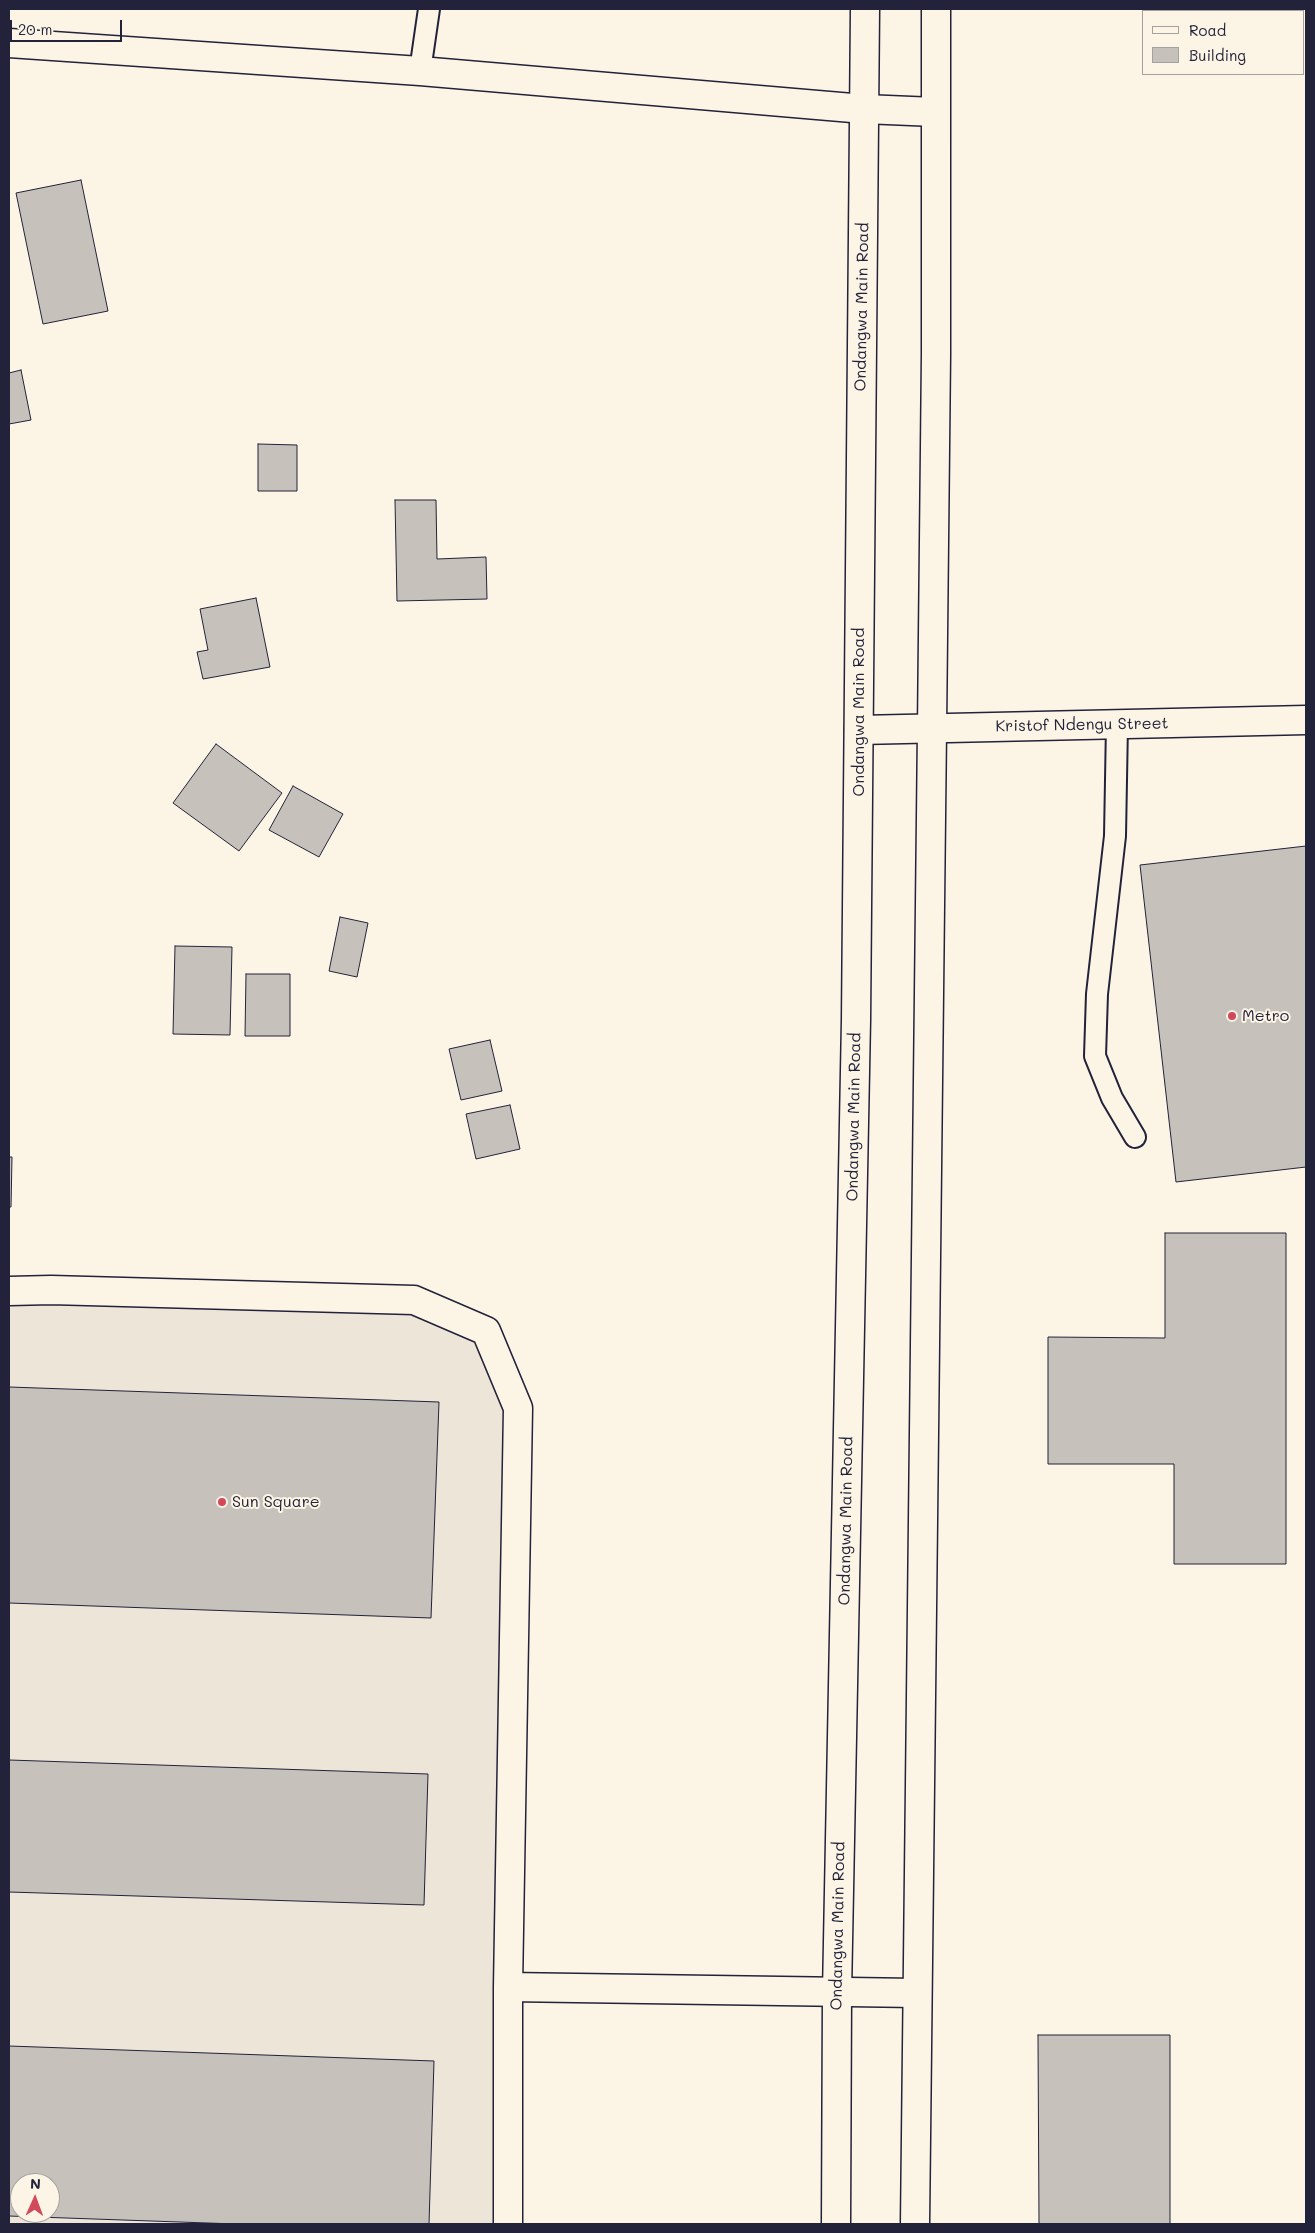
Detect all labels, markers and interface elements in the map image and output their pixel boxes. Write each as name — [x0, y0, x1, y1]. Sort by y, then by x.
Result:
scale bar — [12, 10, 125, 42]
legend — [1142, 10, 1305, 75]
text: 20 m — [18, 19, 52, 39]
text: Road — [1189, 20, 1226, 40]
text: Building — [1189, 45, 1246, 65]
street label: Ondangwa Main Road — [851, 222, 873, 392]
street label: Ondangwa Main Road — [849, 628, 869, 796]
street label: Kristof Ndengu Street — [995, 714, 1169, 736]
place label: Metro — [1242, 1006, 1289, 1026]
marker: Metro — [1226, 1010, 1238, 1022]
street label: Ondangwa Main Road — [843, 1032, 865, 1202]
street label: Ondangwa Main Road — [835, 1436, 857, 1606]
place label: Sun Square — [232, 1492, 320, 1512]
marker: Sun Square — [216, 1496, 228, 1508]
street label: Ondangwa Main Road — [827, 1841, 849, 2011]
north arrow — [10, 2173, 60, 2223]
text: N — [30, 2174, 41, 2193]

